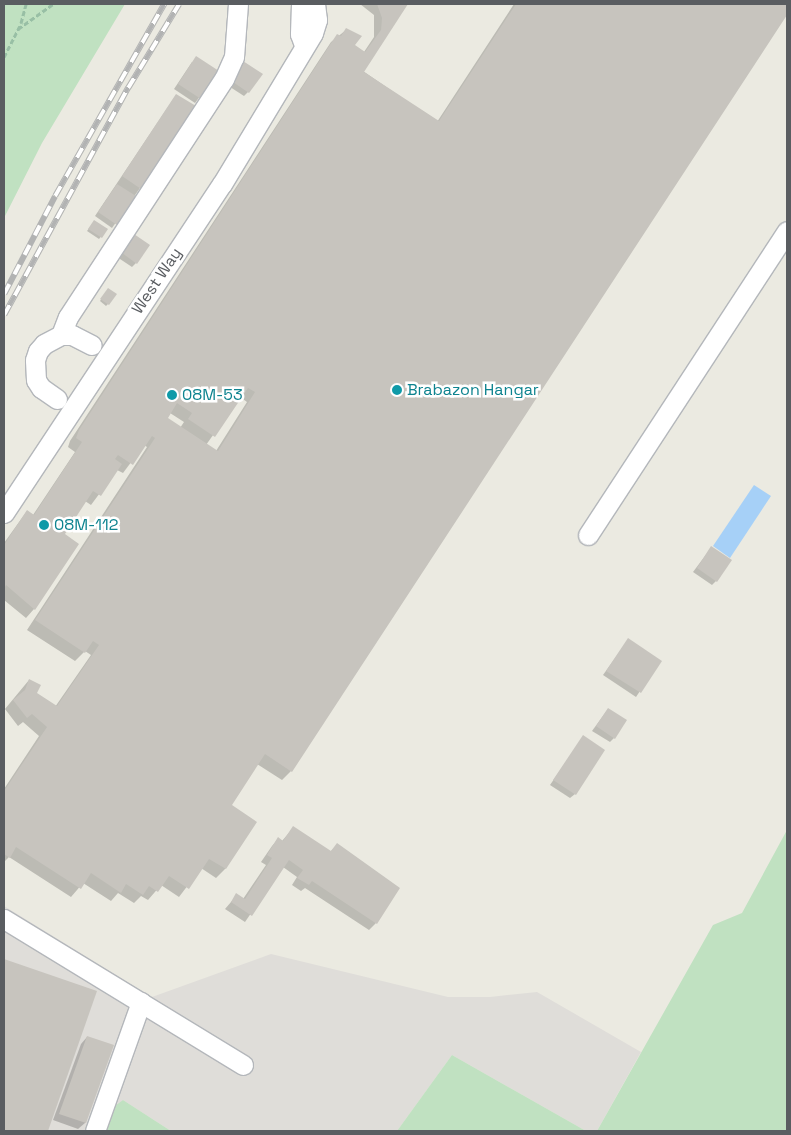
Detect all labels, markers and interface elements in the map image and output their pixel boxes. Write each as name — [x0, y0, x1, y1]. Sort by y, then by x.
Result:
street label: West Way — [128, 244, 186, 318]
place label: Brabazon Hangar — [407, 380, 539, 400]
marker: Brabazon Hangar — [391, 384, 403, 396]
place label: 08M-53 — [182, 385, 243, 405]
marker: 08M-53 — [166, 389, 178, 401]
place label: 08M-112 — [54, 515, 118, 535]
marker: 08M-112 — [38, 519, 50, 531]

